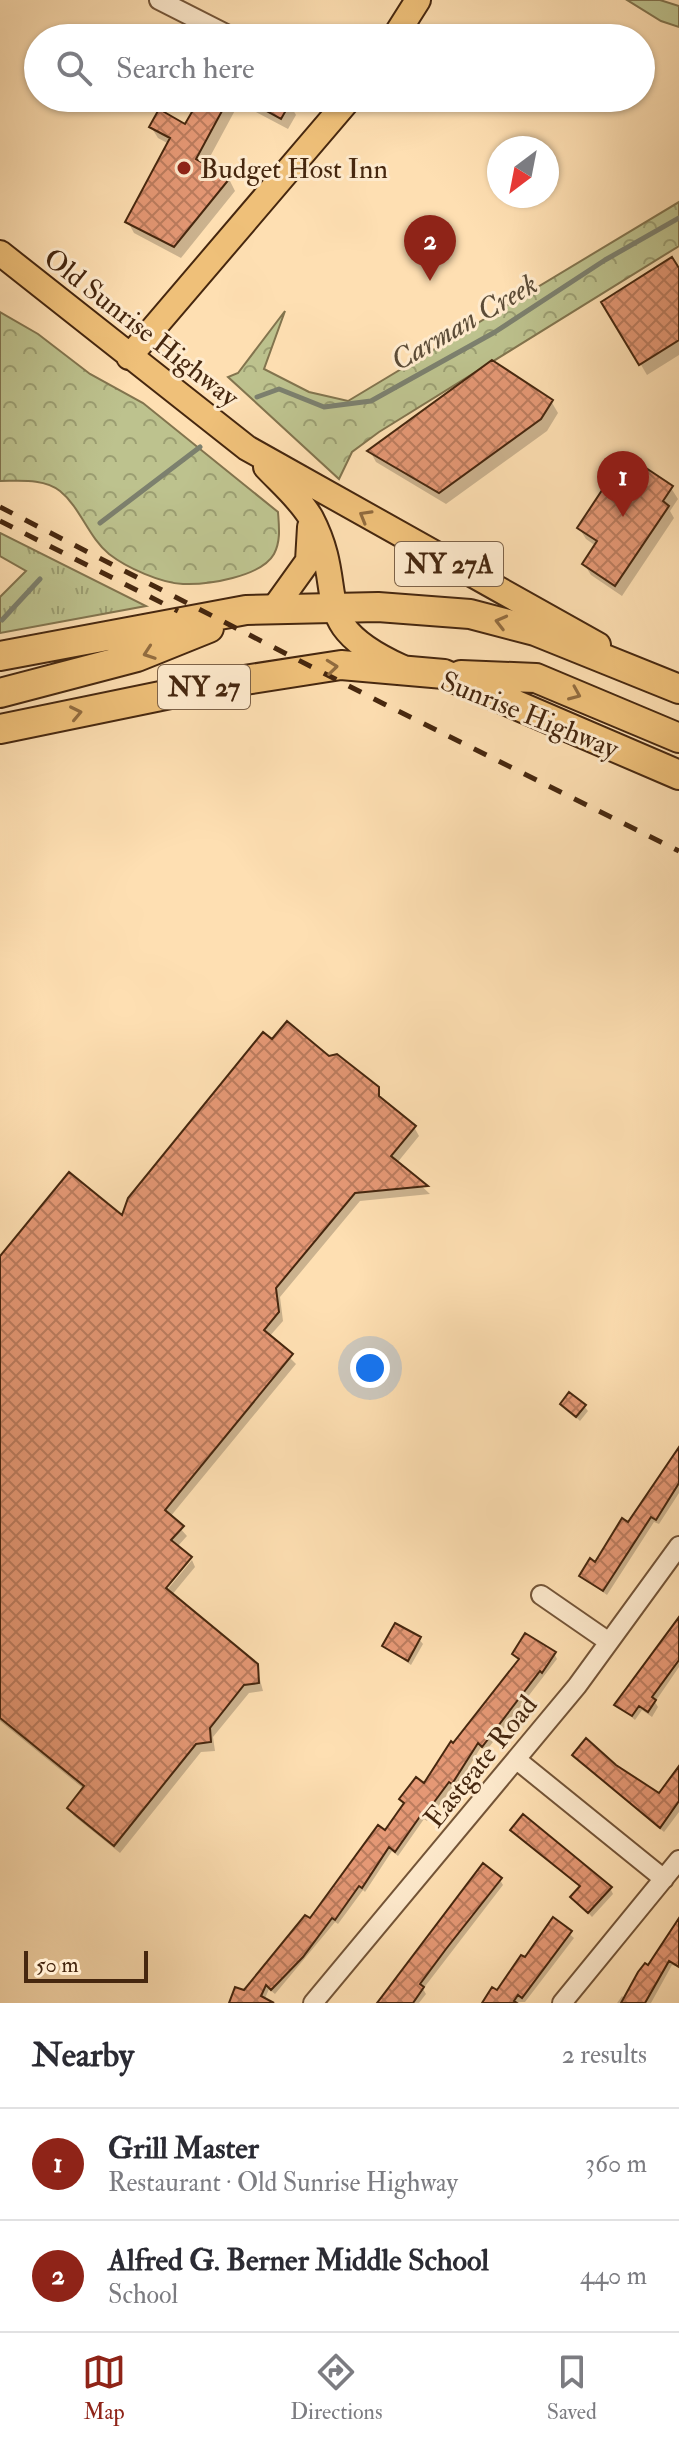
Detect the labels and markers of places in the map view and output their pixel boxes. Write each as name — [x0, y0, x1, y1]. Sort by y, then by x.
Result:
place label: Budget Host Inn — [200, 152, 388, 187]
marker: Budget Host Inn — [175, 159, 193, 177]
pin: 2 — [404, 215, 456, 281]
pin: 1 — [597, 451, 649, 517]

